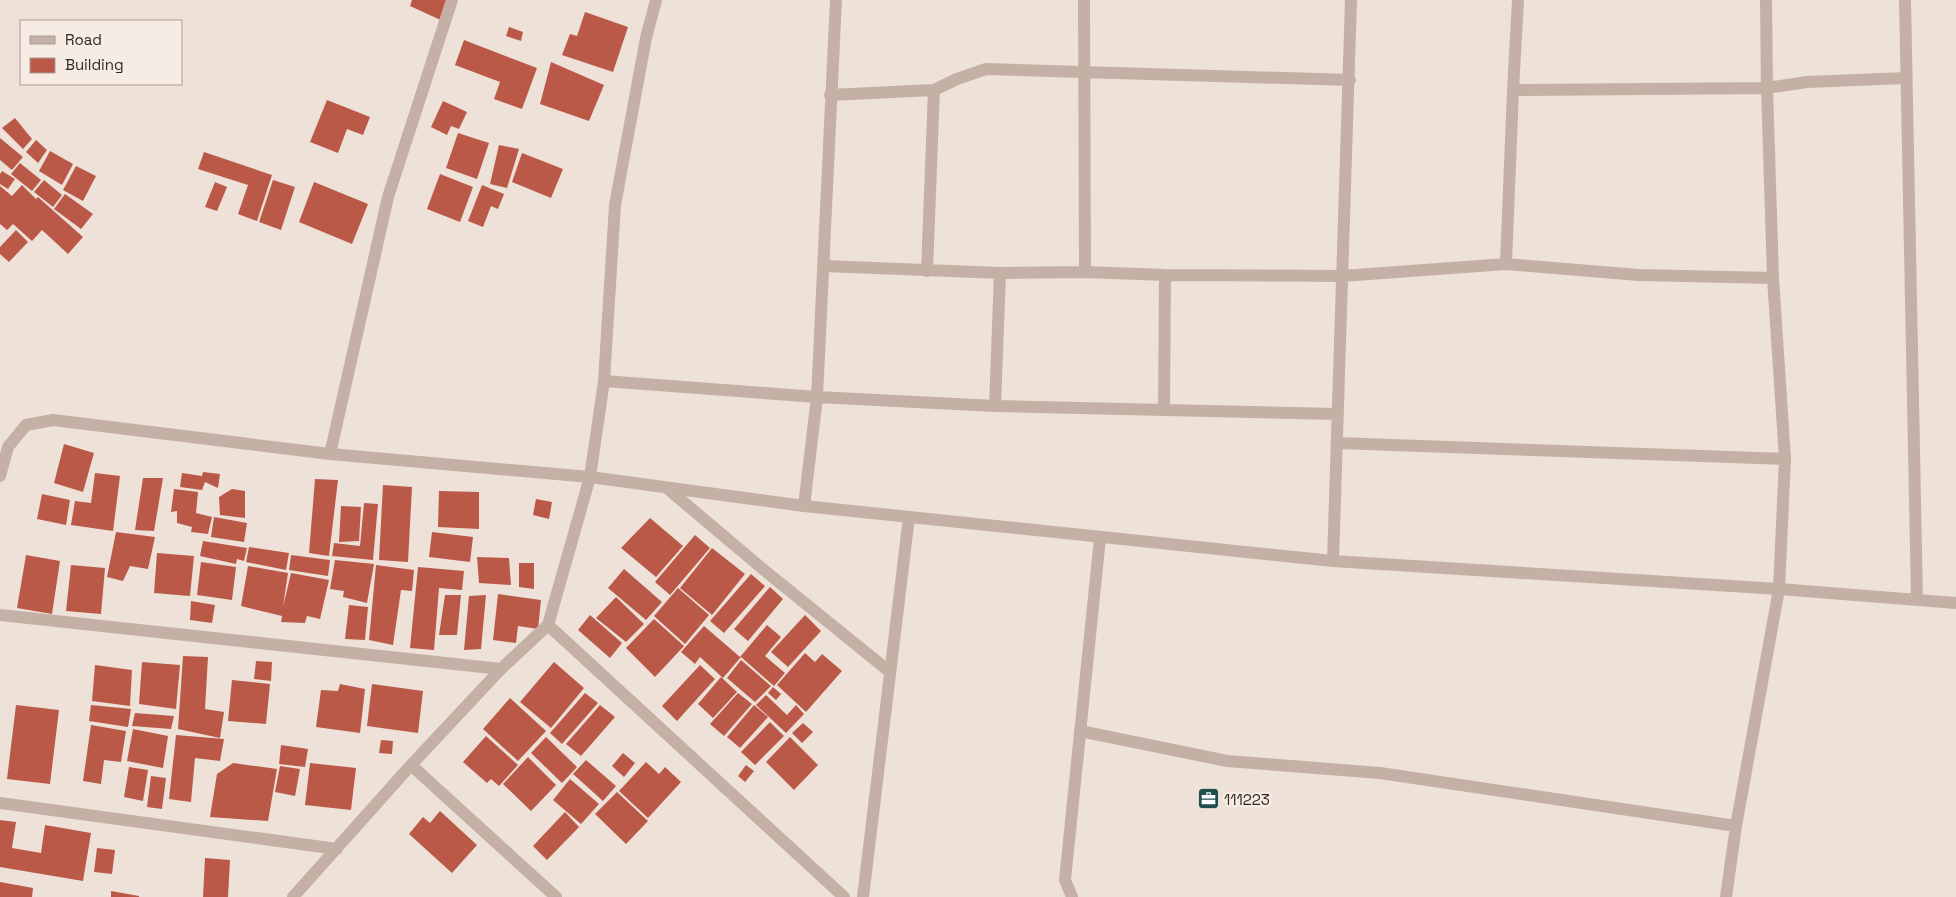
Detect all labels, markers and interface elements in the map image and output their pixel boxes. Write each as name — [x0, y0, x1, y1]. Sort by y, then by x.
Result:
legend — [20, 20, 182, 85]
text: Road — [65, 30, 102, 49]
text: Building — [65, 55, 124, 74]
office icon: 111223 — [1196, 787, 1220, 811]
place label: 111223 — [1224, 790, 1270, 809]

